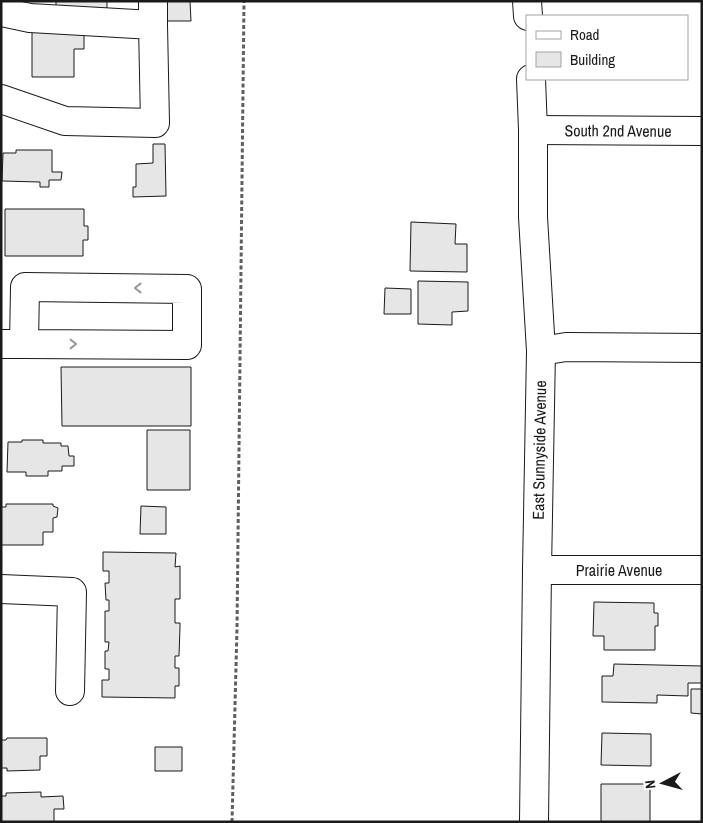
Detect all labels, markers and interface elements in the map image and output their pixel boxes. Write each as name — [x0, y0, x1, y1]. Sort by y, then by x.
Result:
legend — [526, 15, 688, 80]
text: Road — [570, 24, 599, 45]
text: Building — [570, 49, 615, 70]
street label: South 2nd Avenue — [564, 119, 672, 142]
one-way arrow — [134, 283, 142, 293]
one-way arrow — [70, 339, 77, 349]
street label: East Sunnyside Avenue — [527, 380, 551, 520]
street label: Prairie Avenue — [576, 559, 662, 581]
north arrow — [638, 758, 688, 808]
text: N — [641, 779, 659, 789]

